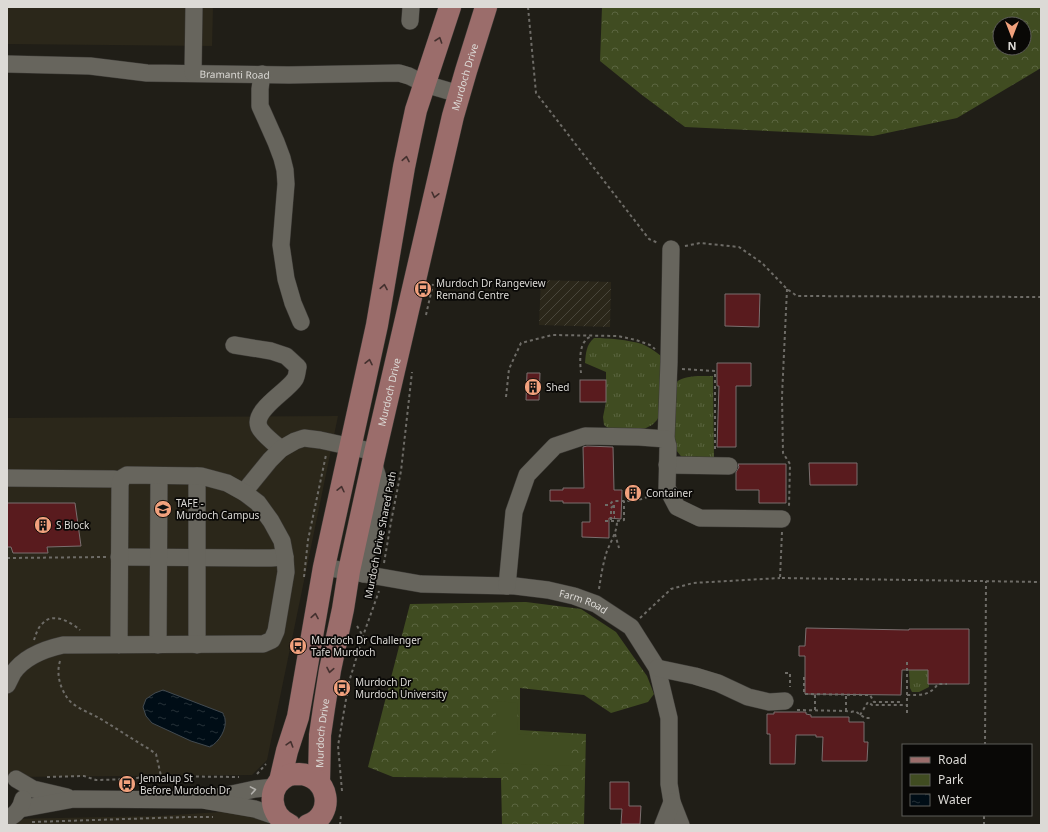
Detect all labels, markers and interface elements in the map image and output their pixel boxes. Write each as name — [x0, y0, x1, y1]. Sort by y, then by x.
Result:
north arrow — [992, 16, 1032, 56]
one-way arrow — [434, 36, 443, 43]
text: N — [1008, 39, 1016, 54]
street label: Murdoch Drive — [448, 41, 481, 112]
street label: Bramanti Road — [199, 67, 270, 82]
one-way arrow — [401, 156, 409, 162]
one-way arrow — [431, 192, 439, 198]
place label: Murdoch Dr Rangeview Remand Centre — [436, 276, 546, 302]
bus stop icon: Murdoch Dr Rangeview Remand Centre — [413, 279, 433, 299]
one-way arrow — [379, 284, 388, 290]
street label: Murdoch Drive — [374, 356, 404, 428]
one-way arrow — [365, 359, 373, 365]
building icon: Shed — [523, 377, 543, 397]
place label: Shed — [546, 380, 569, 394]
street label: Murdoch Drive Shared Path — [361, 470, 399, 600]
building icon: Container — [623, 483, 643, 503]
one-way arrow — [337, 486, 345, 492]
place label: Container — [646, 486, 692, 500]
place label: TAFE - Murdoch Campus — [176, 496, 260, 522]
school or university icon: TAFE - Murdoch Campus — [153, 499, 173, 519]
building icon: S Block — [33, 515, 53, 535]
place label: S Block — [56, 518, 90, 532]
street label: Farm Road — [558, 586, 610, 617]
one-way arrow — [310, 613, 319, 619]
place label: Murdoch Dr Challenger Tafe Murdoch — [311, 633, 421, 659]
bus stop icon: Murdoch Dr Challenger Tafe Murdoch — [288, 636, 308, 656]
one-way arrow — [327, 667, 335, 673]
place label: Murdoch Dr Murdoch University — [355, 675, 448, 701]
bus stop icon: Murdoch Dr Murdoch University — [332, 678, 352, 698]
street label: Murdoch Drive — [312, 697, 332, 768]
one-way arrow — [285, 740, 294, 747]
legend — [902, 744, 1032, 816]
text: Road — [938, 751, 967, 768]
place label: Jennalup St Before Murdoch Dr — [139, 771, 230, 797]
text: Park — [938, 771, 964, 788]
bus stop icon: Jennalup St Before Murdoch Dr — [117, 774, 137, 794]
one-way arrow — [250, 786, 256, 795]
text: Water — [938, 791, 972, 808]

